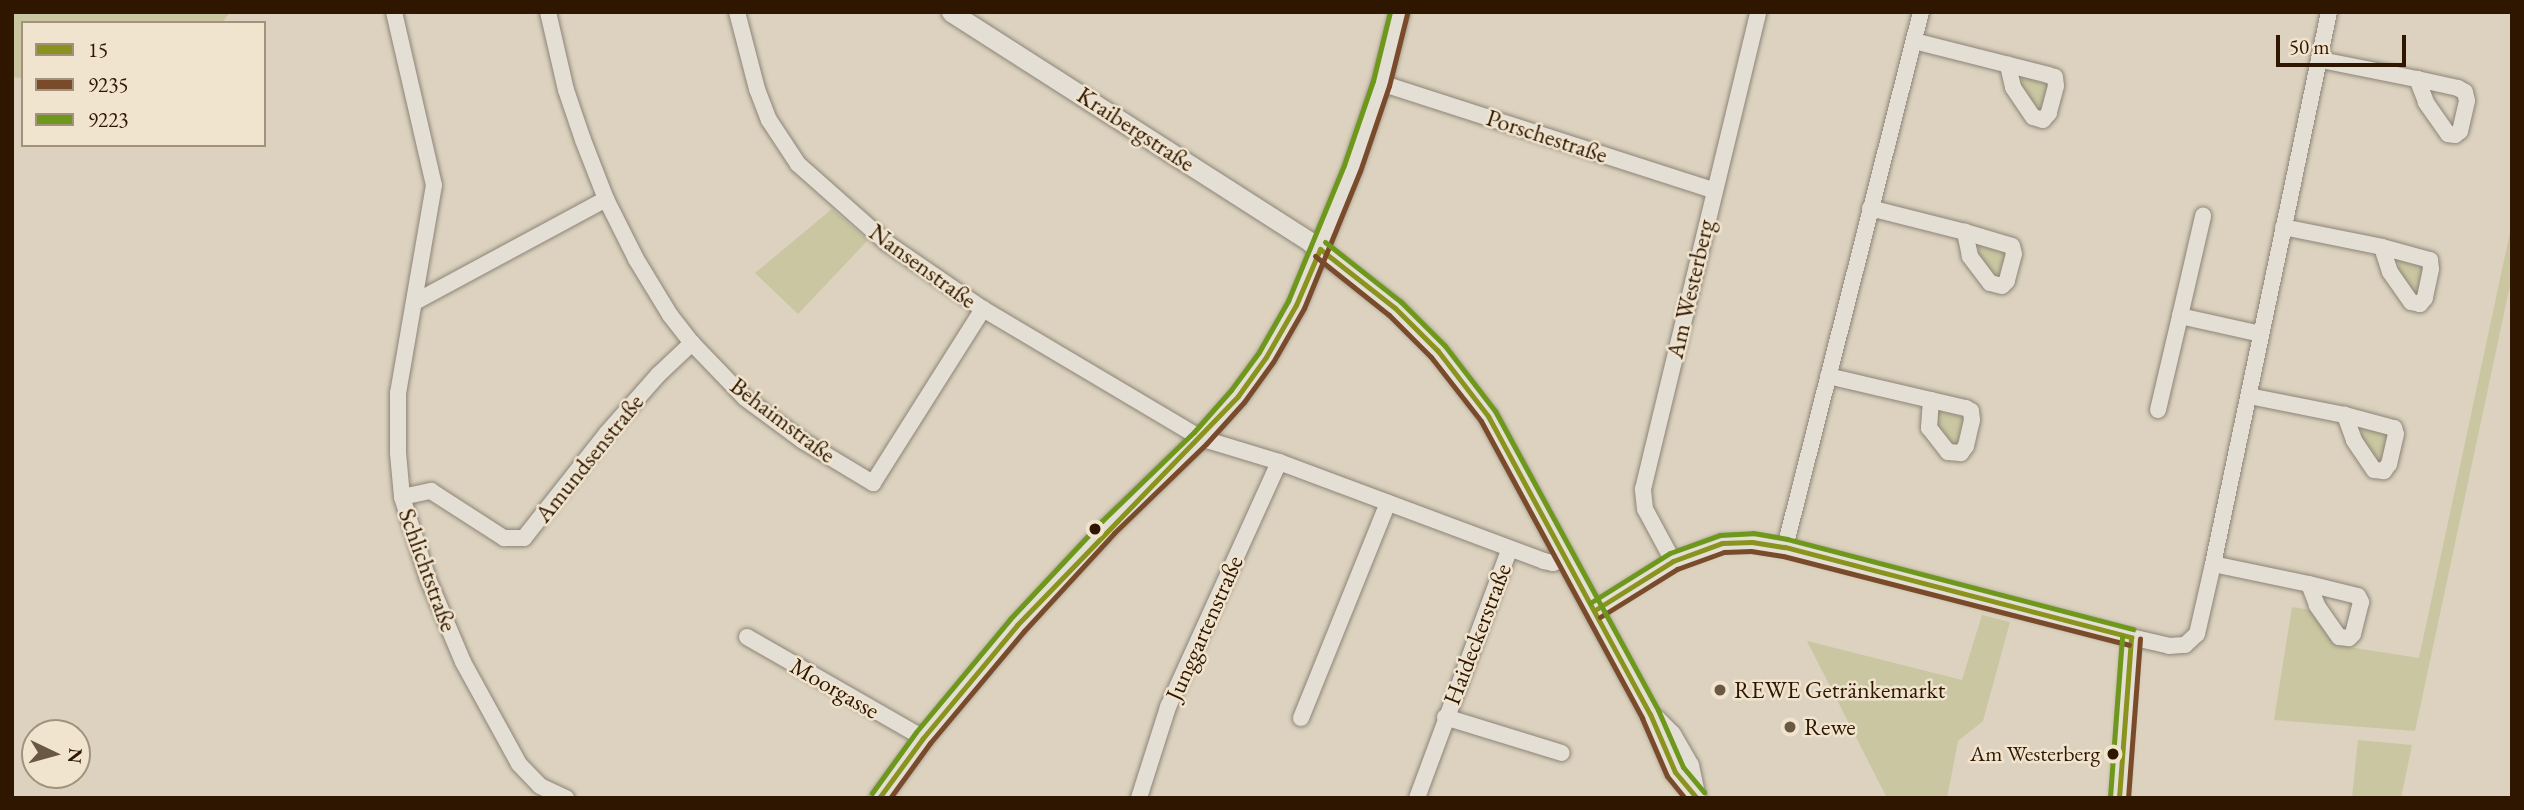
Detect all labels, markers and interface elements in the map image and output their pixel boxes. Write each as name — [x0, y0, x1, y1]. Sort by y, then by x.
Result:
legend — [21, 21, 266, 147]
scale bar — [2279, 21, 2408, 65]
text: 50 m — [2289, 33, 2330, 60]
text: 15 — [88, 36, 108, 63]
text: 9235 — [88, 71, 128, 98]
street label: Kraibergstraße — [1072, 80, 1200, 178]
street label: Porschestraße — [1483, 103, 1611, 169]
text: 9223 — [88, 106, 128, 133]
street label: Am Westerberg — [1660, 217, 1720, 361]
street label: Nansenstraße — [864, 218, 982, 314]
street label: Behaimstraße — [725, 371, 841, 469]
street label: Amundsenstraße — [528, 388, 650, 528]
street label: Schlichtstraße — [392, 504, 464, 636]
unlabelled marker — [1088, 522, 1102, 536]
street label: Junggartenstraße — [1159, 551, 1249, 705]
street label: Haideckerstraße — [1437, 559, 1517, 709]
street label: Moorgasse — [785, 651, 885, 725]
place label: REWE Getränkemarkt — [1734, 676, 1945, 704]
marker: REWE Getränkemarkt — [1712, 682, 1728, 698]
place label: Rewe — [1804, 713, 1856, 741]
north arrow — [21, 719, 91, 789]
marker: Rewe — [1782, 719, 1798, 735]
place label: Am Westerberg — [1970, 741, 2100, 767]
text: N — [62, 747, 89, 764]
marker: Am Westerberg — [2106, 747, 2120, 761]

